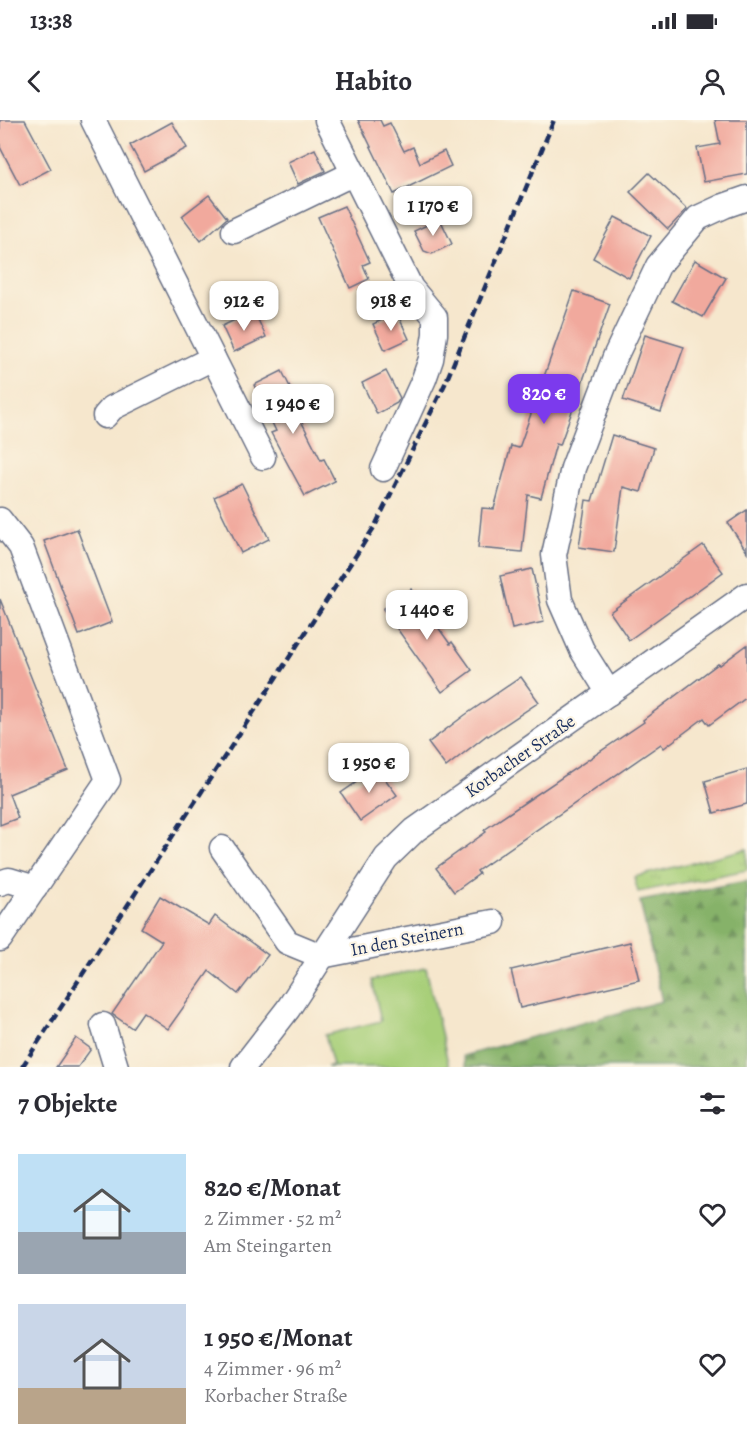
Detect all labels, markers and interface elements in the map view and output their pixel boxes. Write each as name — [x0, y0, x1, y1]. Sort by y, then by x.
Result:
text: 13:38 — [30, 6, 73, 36]
text: Habito — [335, 63, 412, 99]
icon: back — [18, 65, 51, 98]
icon: person — [696, 65, 729, 98]
pin: 1 170 € — [378, 186, 488, 237]
text: 1 170 € — [407, 192, 459, 219]
pin: 912 € — [202, 281, 286, 332]
pin: 918 € — [349, 281, 433, 332]
text: 912 € — [223, 287, 265, 314]
text: 918 € — [371, 287, 411, 314]
pin: 820 € — [502, 374, 586, 425]
text: 820 € — [522, 380, 566, 407]
pin: 1 940 € — [238, 384, 348, 435]
text: 1 940 € — [266, 390, 320, 417]
pin: 1 440 € — [372, 590, 482, 641]
text: 1 440 € — [400, 596, 454, 623]
street label: Korbacher Straße — [460, 709, 580, 803]
pin: 1 950 € — [314, 743, 424, 794]
text: 1 950 € — [342, 749, 396, 776]
street label: In den Steinern — [349, 916, 465, 962]
text: 7 Objekte — [18, 1086, 118, 1121]
icon: filters — [696, 1087, 729, 1120]
text: 820 €/Monat — [204, 1170, 341, 1205]
icon: home — [66, 1178, 138, 1250]
icon: heart — [696, 1198, 729, 1231]
text: 2 Zimmer · 52 m² — [204, 1205, 342, 1232]
text: Am Steingarten — [204, 1232, 332, 1259]
text: 1 950 €/Monat — [204, 1320, 353, 1355]
icon: home — [66, 1328, 138, 1400]
icon: heart — [696, 1348, 729, 1381]
text: 4 Zimmer · 96 m² — [204, 1355, 341, 1382]
text: Korbacher Straße — [204, 1382, 348, 1409]

